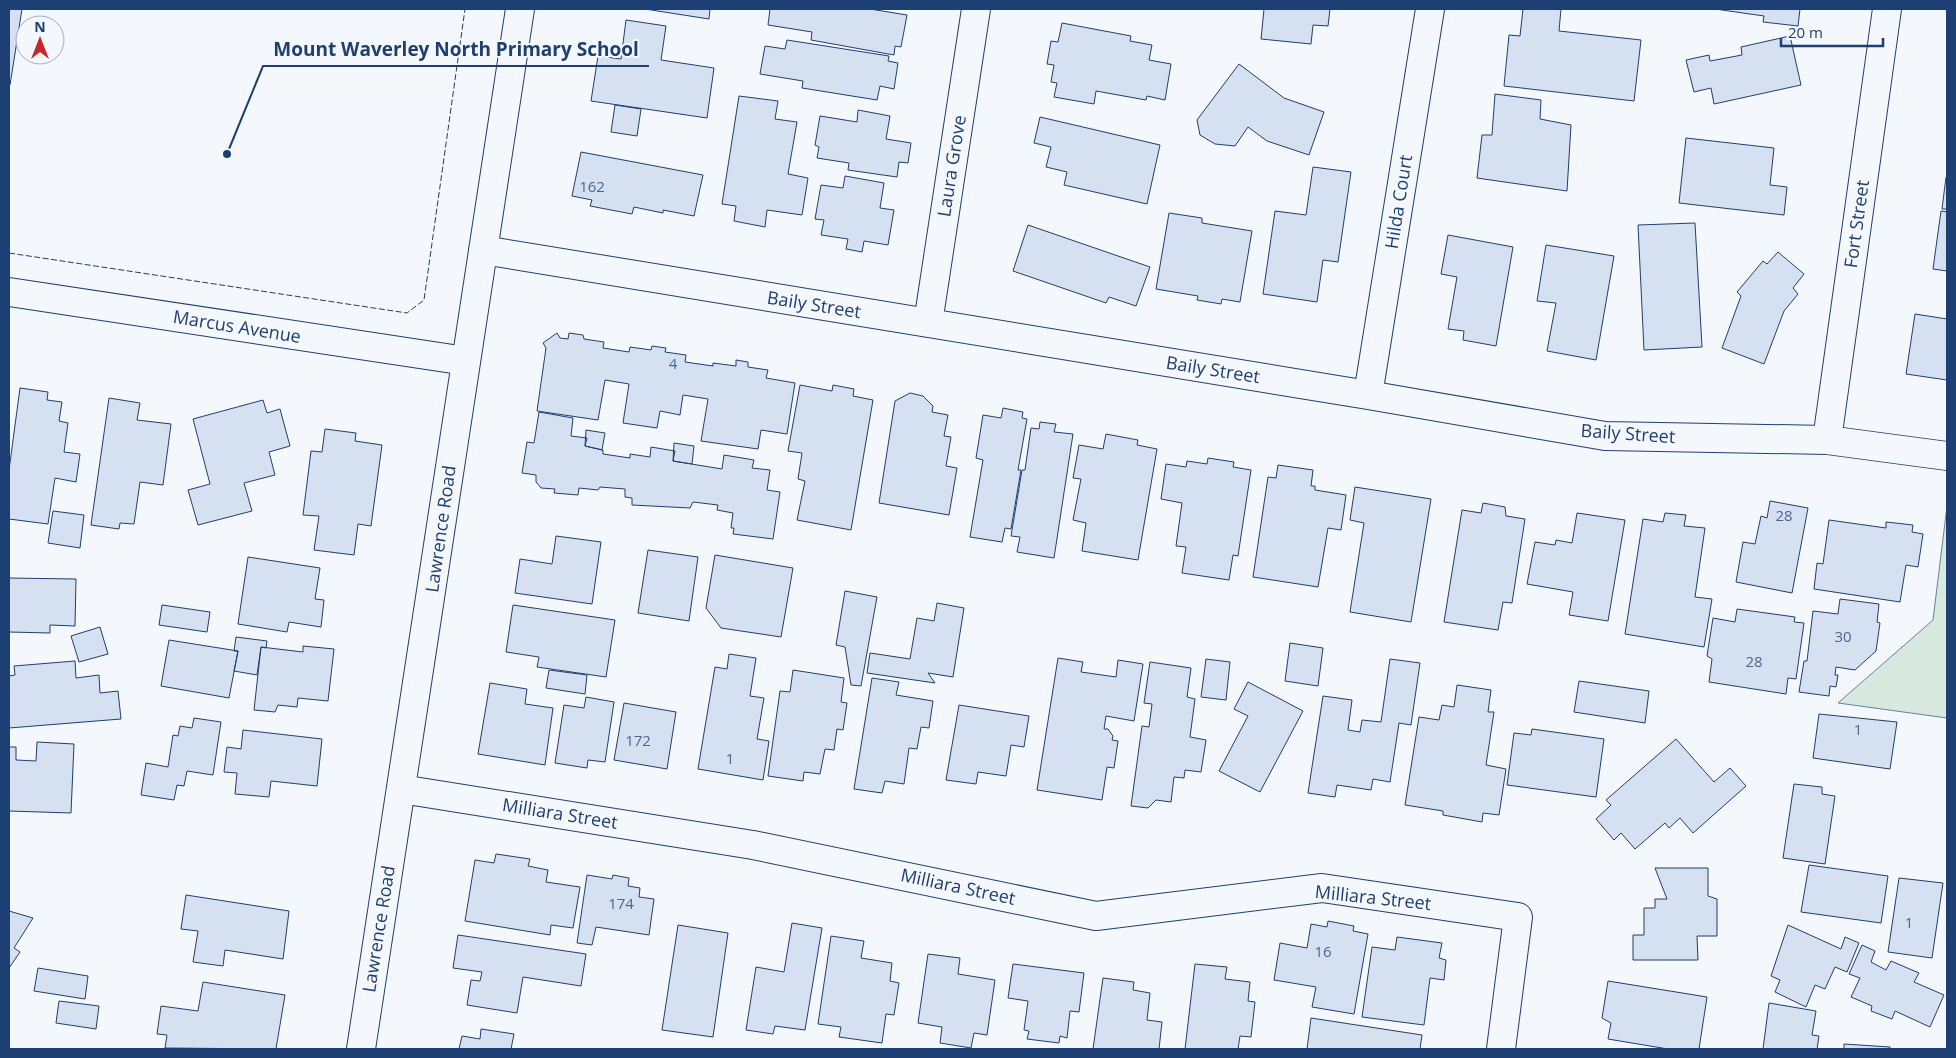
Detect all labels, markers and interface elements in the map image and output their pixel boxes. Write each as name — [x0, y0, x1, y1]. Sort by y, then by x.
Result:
north arrow — [15, 15, 65, 65]
scale bar — [1781, 15, 1884, 47]
text: N — [34, 17, 46, 36]
text: 20 m — [1788, 22, 1823, 42]
callout: Mount Waverley North Primary School — [263, 32, 649, 66]
text: Mount Waverley North Primary School — [273, 36, 639, 62]
street label: Laura Grove — [931, 113, 971, 219]
street label: Hilda Court — [1379, 153, 1417, 251]
house number: 162 — [579, 176, 605, 196]
street label: Fort Street — [1838, 178, 1874, 270]
street label: Baily Street — [766, 285, 863, 323]
street label: Marcus Avenue — [172, 304, 303, 348]
street label: Baily Street — [1165, 350, 1262, 388]
house number: 4 — [669, 353, 678, 373]
street label: Baily Street — [1580, 418, 1676, 448]
street label: Lawrence Road — [419, 464, 461, 594]
house number: 28 — [1775, 505, 1793, 525]
house number: 30 — [1834, 626, 1852, 646]
house number: 28 — [1745, 651, 1763, 671]
house number: 1 — [1854, 719, 1862, 739]
house number: 172 — [625, 730, 651, 750]
house number: 1 — [726, 748, 734, 768]
street label: Milliara Street — [501, 792, 620, 834]
street label: Milliara Street — [899, 862, 1018, 910]
street label: Lawrence Road — [356, 864, 400, 994]
street label: Milliara Street — [1314, 879, 1432, 915]
house number: 174 — [608, 893, 634, 913]
house number: 1 — [1905, 912, 1913, 932]
house number: 16 — [1314, 941, 1332, 961]

